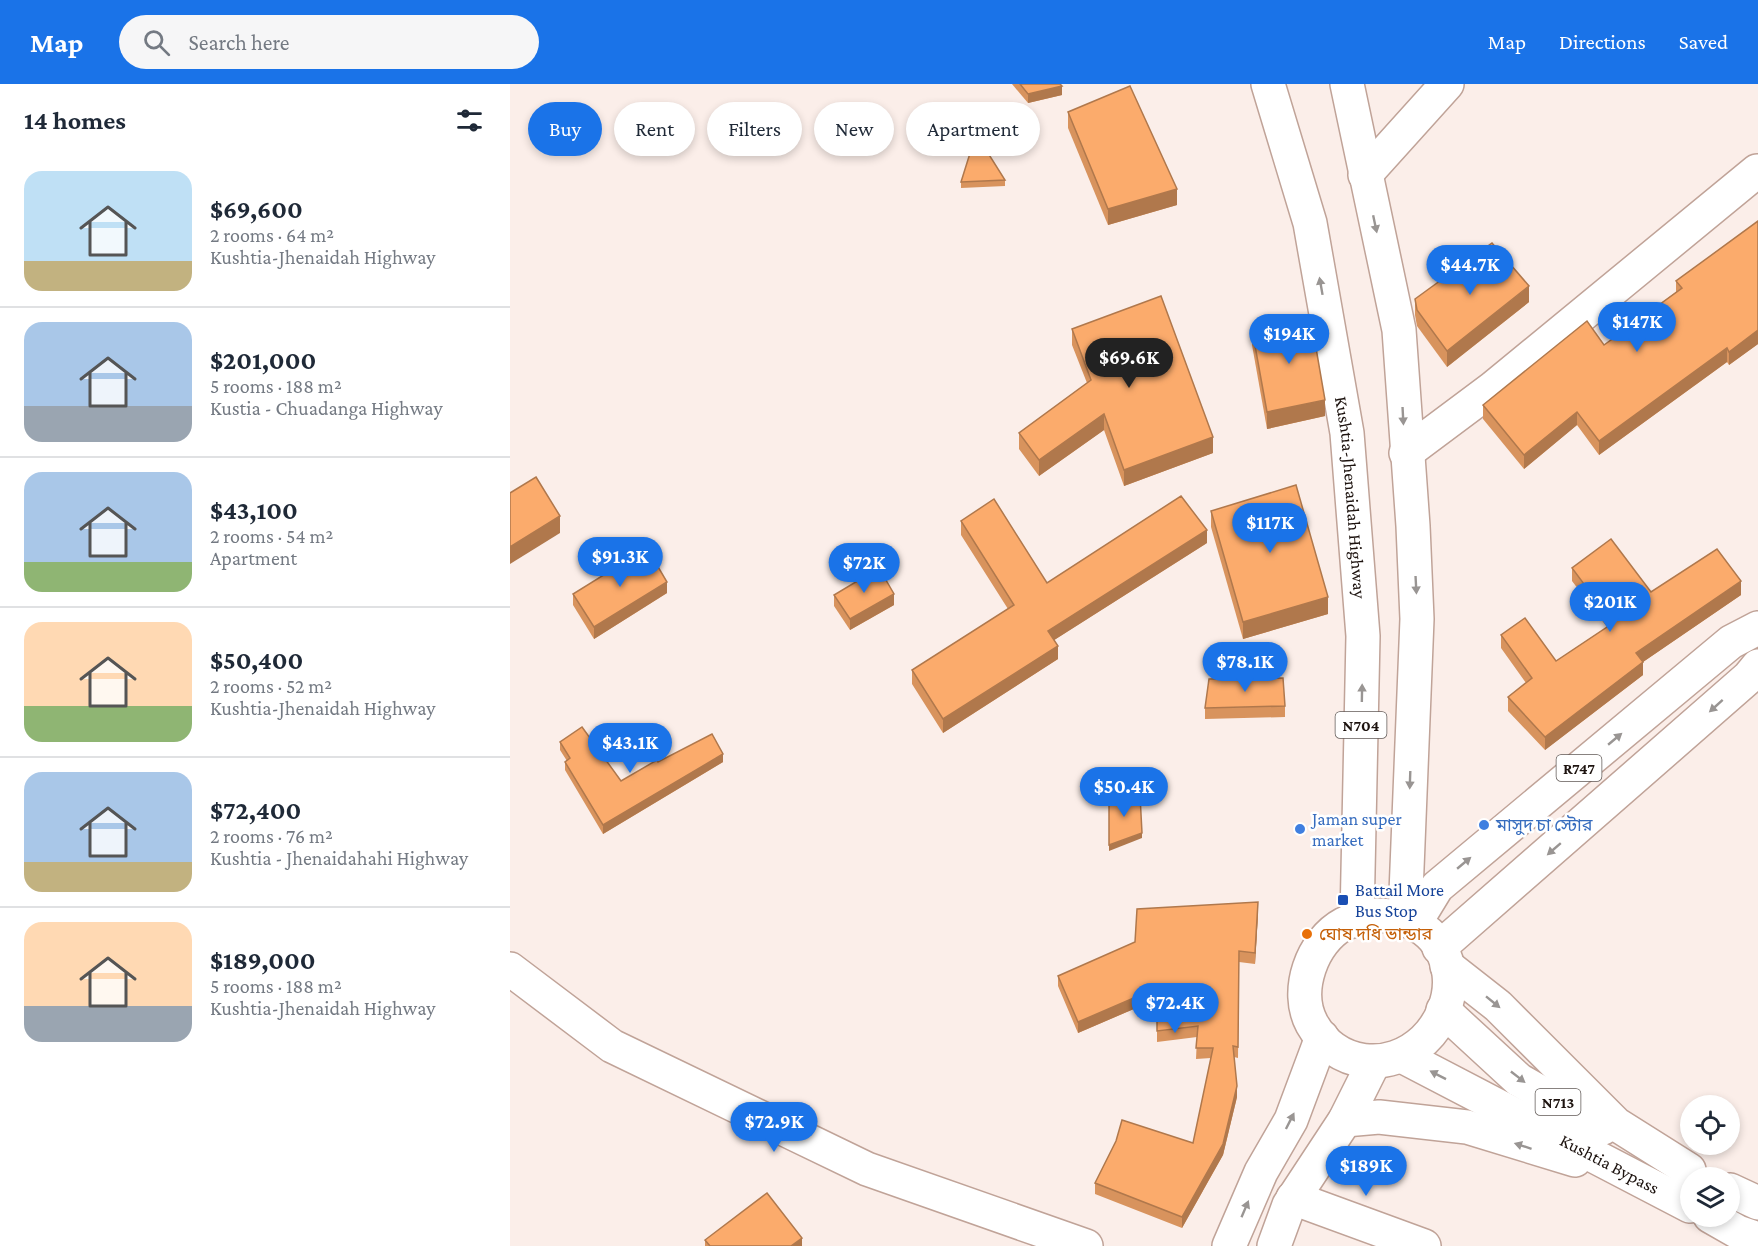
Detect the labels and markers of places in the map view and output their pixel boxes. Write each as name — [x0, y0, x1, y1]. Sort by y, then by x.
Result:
pin: $44.7K — [1421, 245, 1519, 296]
pin: $147K — [1595, 302, 1679, 353]
pin: $194K — [1247, 314, 1331, 365]
pin: $69.6K — [1080, 338, 1178, 389]
pin: $117K — [1228, 503, 1312, 554]
pin: $91.3K — [571, 537, 669, 588]
pin: $72K — [828, 543, 900, 594]
pin: $201K — [1568, 582, 1652, 633]
pin: $78.1K — [1196, 642, 1294, 693]
pin: $43.1K — [581, 723, 679, 774]
pin: $50.4K — [1075, 767, 1173, 818]
place label: Jaman super market — [1310, 809, 1402, 850]
place label: মাসুদ চা স্টোর — [1495, 815, 1593, 836]
marker: মাসুদ চা স্টোর — [1477, 818, 1491, 832]
marker: Jaman super market — [1293, 822, 1307, 836]
place label: Battail More Bus Stop — [1355, 880, 1444, 921]
marker: Battail More Bus Stop — [1336, 893, 1350, 907]
place label: ঘোষ দধি ভান্ডার — [1319, 924, 1433, 944]
marker: ঘোষ দধি ভান্ডার — [1300, 927, 1314, 941]
pin: $72.4K — [1126, 983, 1224, 1034]
pin: $72.9K — [725, 1102, 823, 1153]
pin: $189K — [1324, 1146, 1408, 1197]

